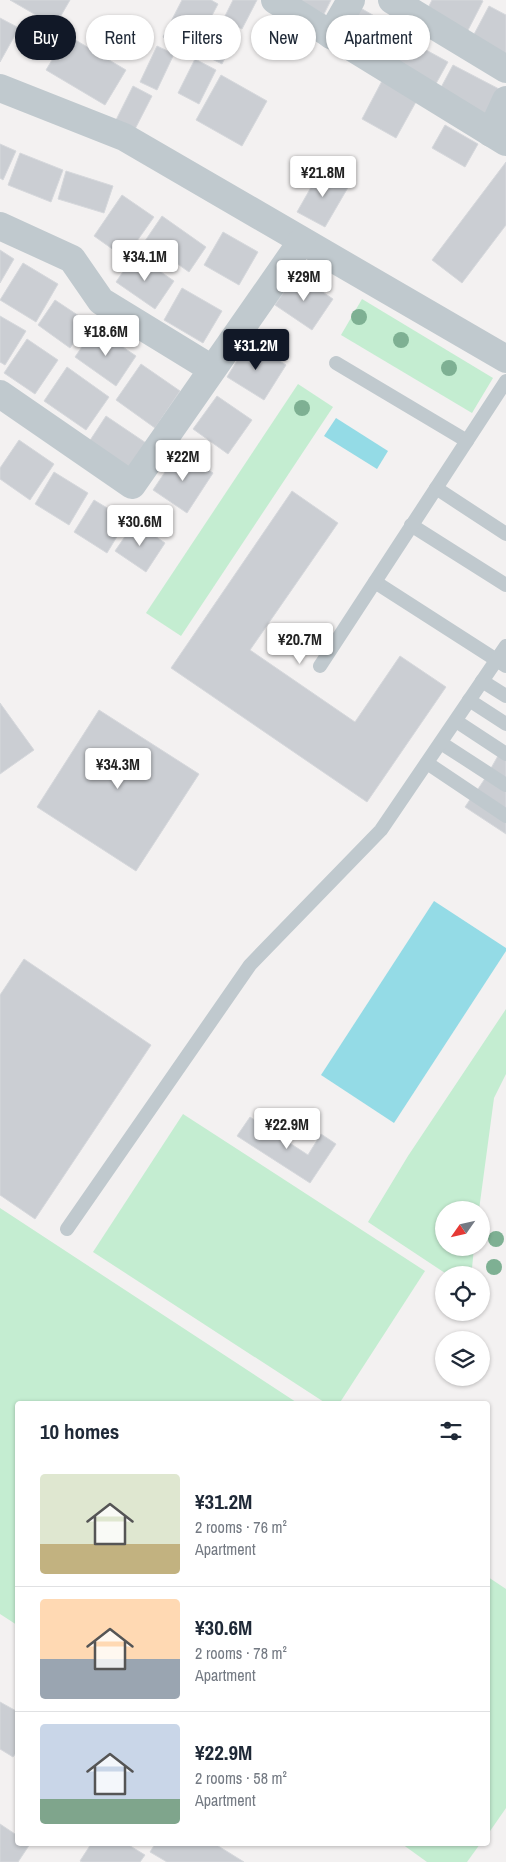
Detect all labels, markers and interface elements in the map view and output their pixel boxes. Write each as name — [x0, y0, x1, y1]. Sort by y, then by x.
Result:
chip: Buy — [15, 15, 76, 60]
chip: Rent — [86, 15, 154, 60]
chip: Filters — [164, 15, 241, 60]
chip: New — [251, 15, 316, 60]
chip: Apartment — [326, 15, 430, 60]
pin: ¥21.8M — [282, 156, 364, 198]
text: ¥21.8M — [301, 161, 345, 183]
pin: ¥34.1M — [104, 240, 186, 282]
text: ¥34.1M — [123, 245, 167, 267]
pin: ¥29M — [274, 260, 334, 302]
text: ¥29M — [288, 265, 320, 287]
pin: ¥18.6M — [65, 314, 147, 357]
text: ¥18.6M — [84, 320, 128, 342]
pin: ¥31.2M — [215, 328, 297, 371]
text: ¥31.2M — [234, 334, 278, 356]
pin: ¥22M — [153, 440, 213, 482]
text: ¥22M — [167, 445, 199, 467]
pin: ¥30.6M — [99, 504, 181, 547]
text: ¥30.6M — [118, 510, 162, 532]
pin: ¥20.7M — [259, 622, 341, 665]
text: ¥20.7M — [278, 628, 322, 650]
pin: ¥34.3M — [77, 748, 159, 790]
text: ¥34.3M — [96, 753, 140, 775]
pin: ¥22.9M — [246, 1108, 328, 1150]
text: ¥22.9M — [265, 1113, 309, 1135]
north arrow — [435, 1201, 490, 1256]
map controls — [435, 1201, 490, 1386]
button: locate — [435, 1266, 490, 1321]
button: layers — [435, 1331, 490, 1386]
text: 10 homes — [40, 1417, 119, 1446]
icon: filters — [437, 1417, 465, 1445]
text: ¥31.2M — [195, 1487, 252, 1516]
icon: home — [80, 1494, 140, 1554]
text: 2 rooms · 76 m² — [195, 1516, 287, 1538]
text: Apartment — [195, 1538, 256, 1560]
text: ¥30.6M — [195, 1613, 252, 1642]
icon: home — [80, 1619, 140, 1679]
text: 2 rooms · 78 m² — [195, 1642, 287, 1664]
text: Apartment — [195, 1664, 256, 1686]
text: ¥22.9M — [195, 1738, 252, 1767]
icon: home — [80, 1744, 140, 1804]
text: 2 rooms · 58 m² — [195, 1767, 287, 1789]
text: Apartment — [195, 1789, 256, 1811]

